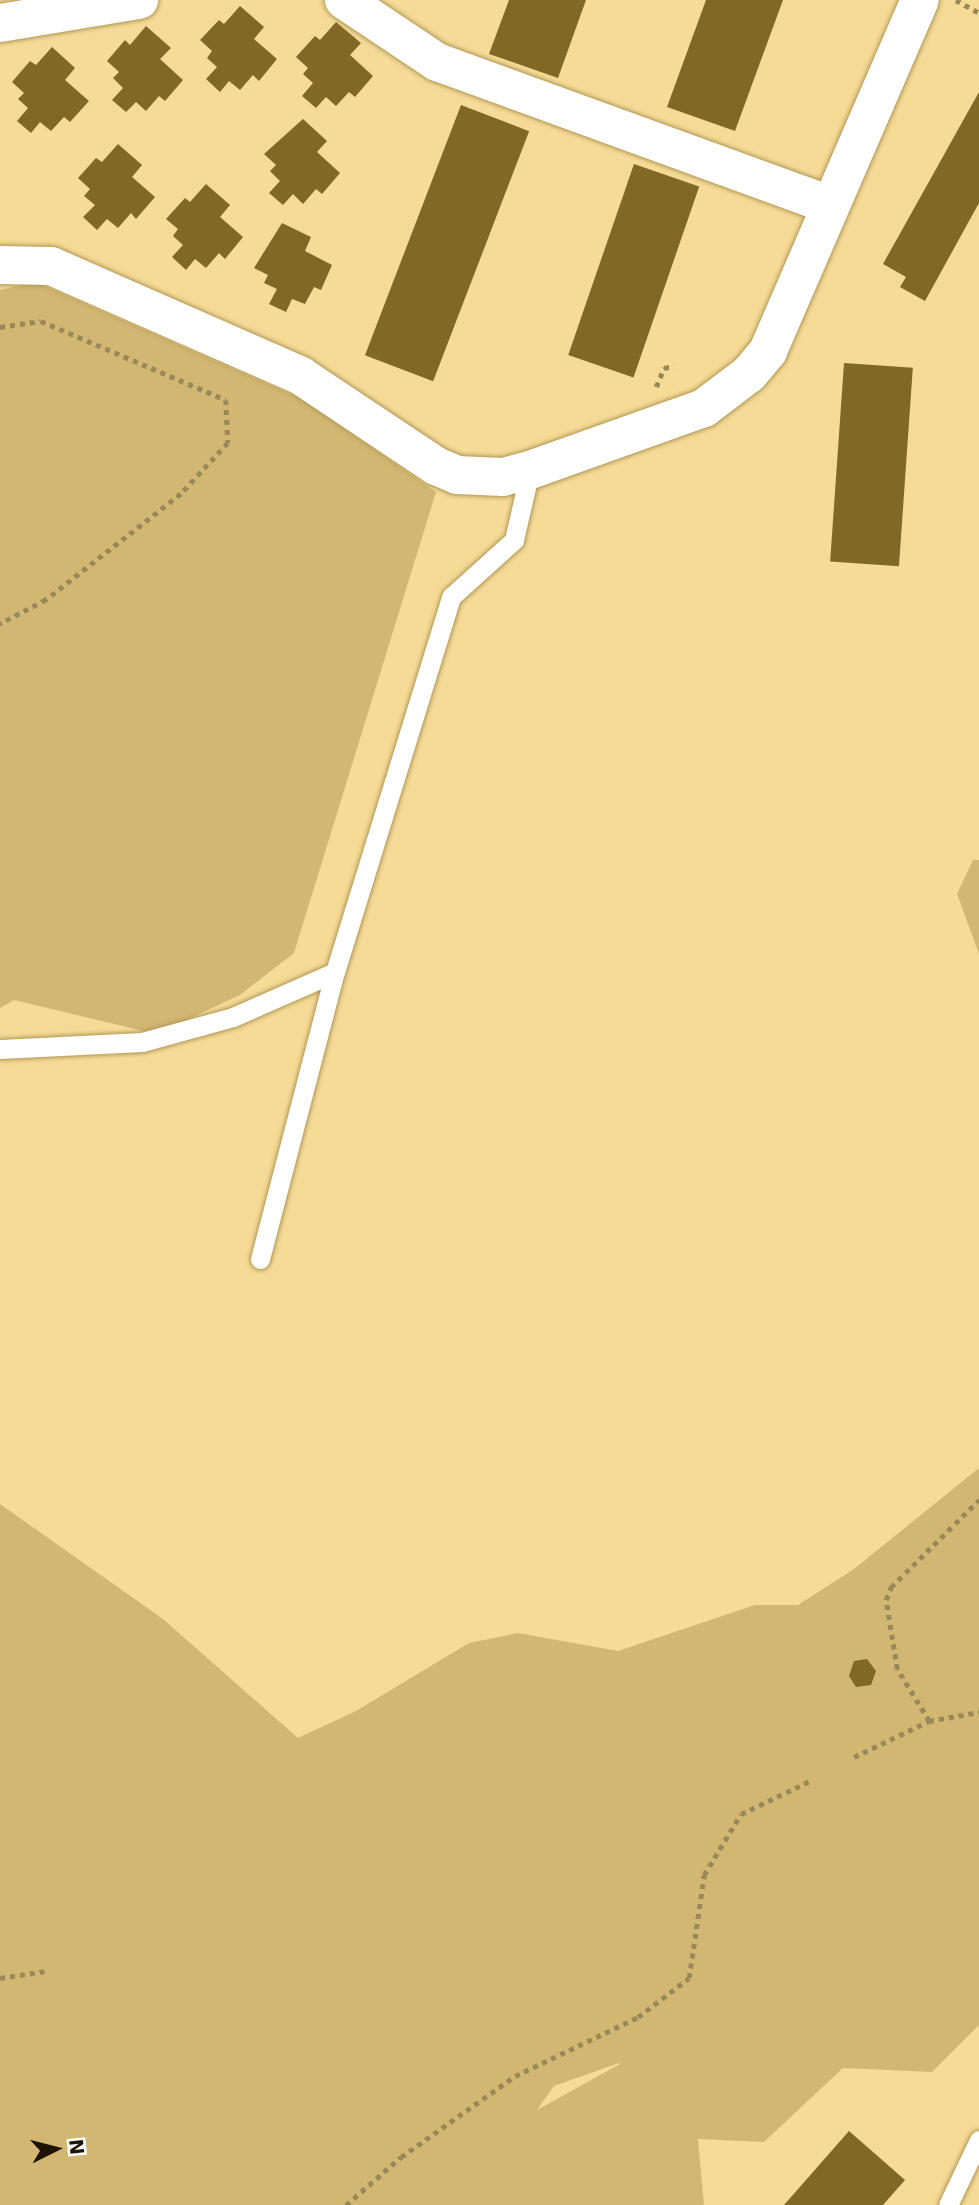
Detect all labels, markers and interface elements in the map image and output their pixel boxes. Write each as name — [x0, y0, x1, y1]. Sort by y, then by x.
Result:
north arrow — [21, 2114, 91, 2184]
text: N — [65, 2138, 89, 2156]

